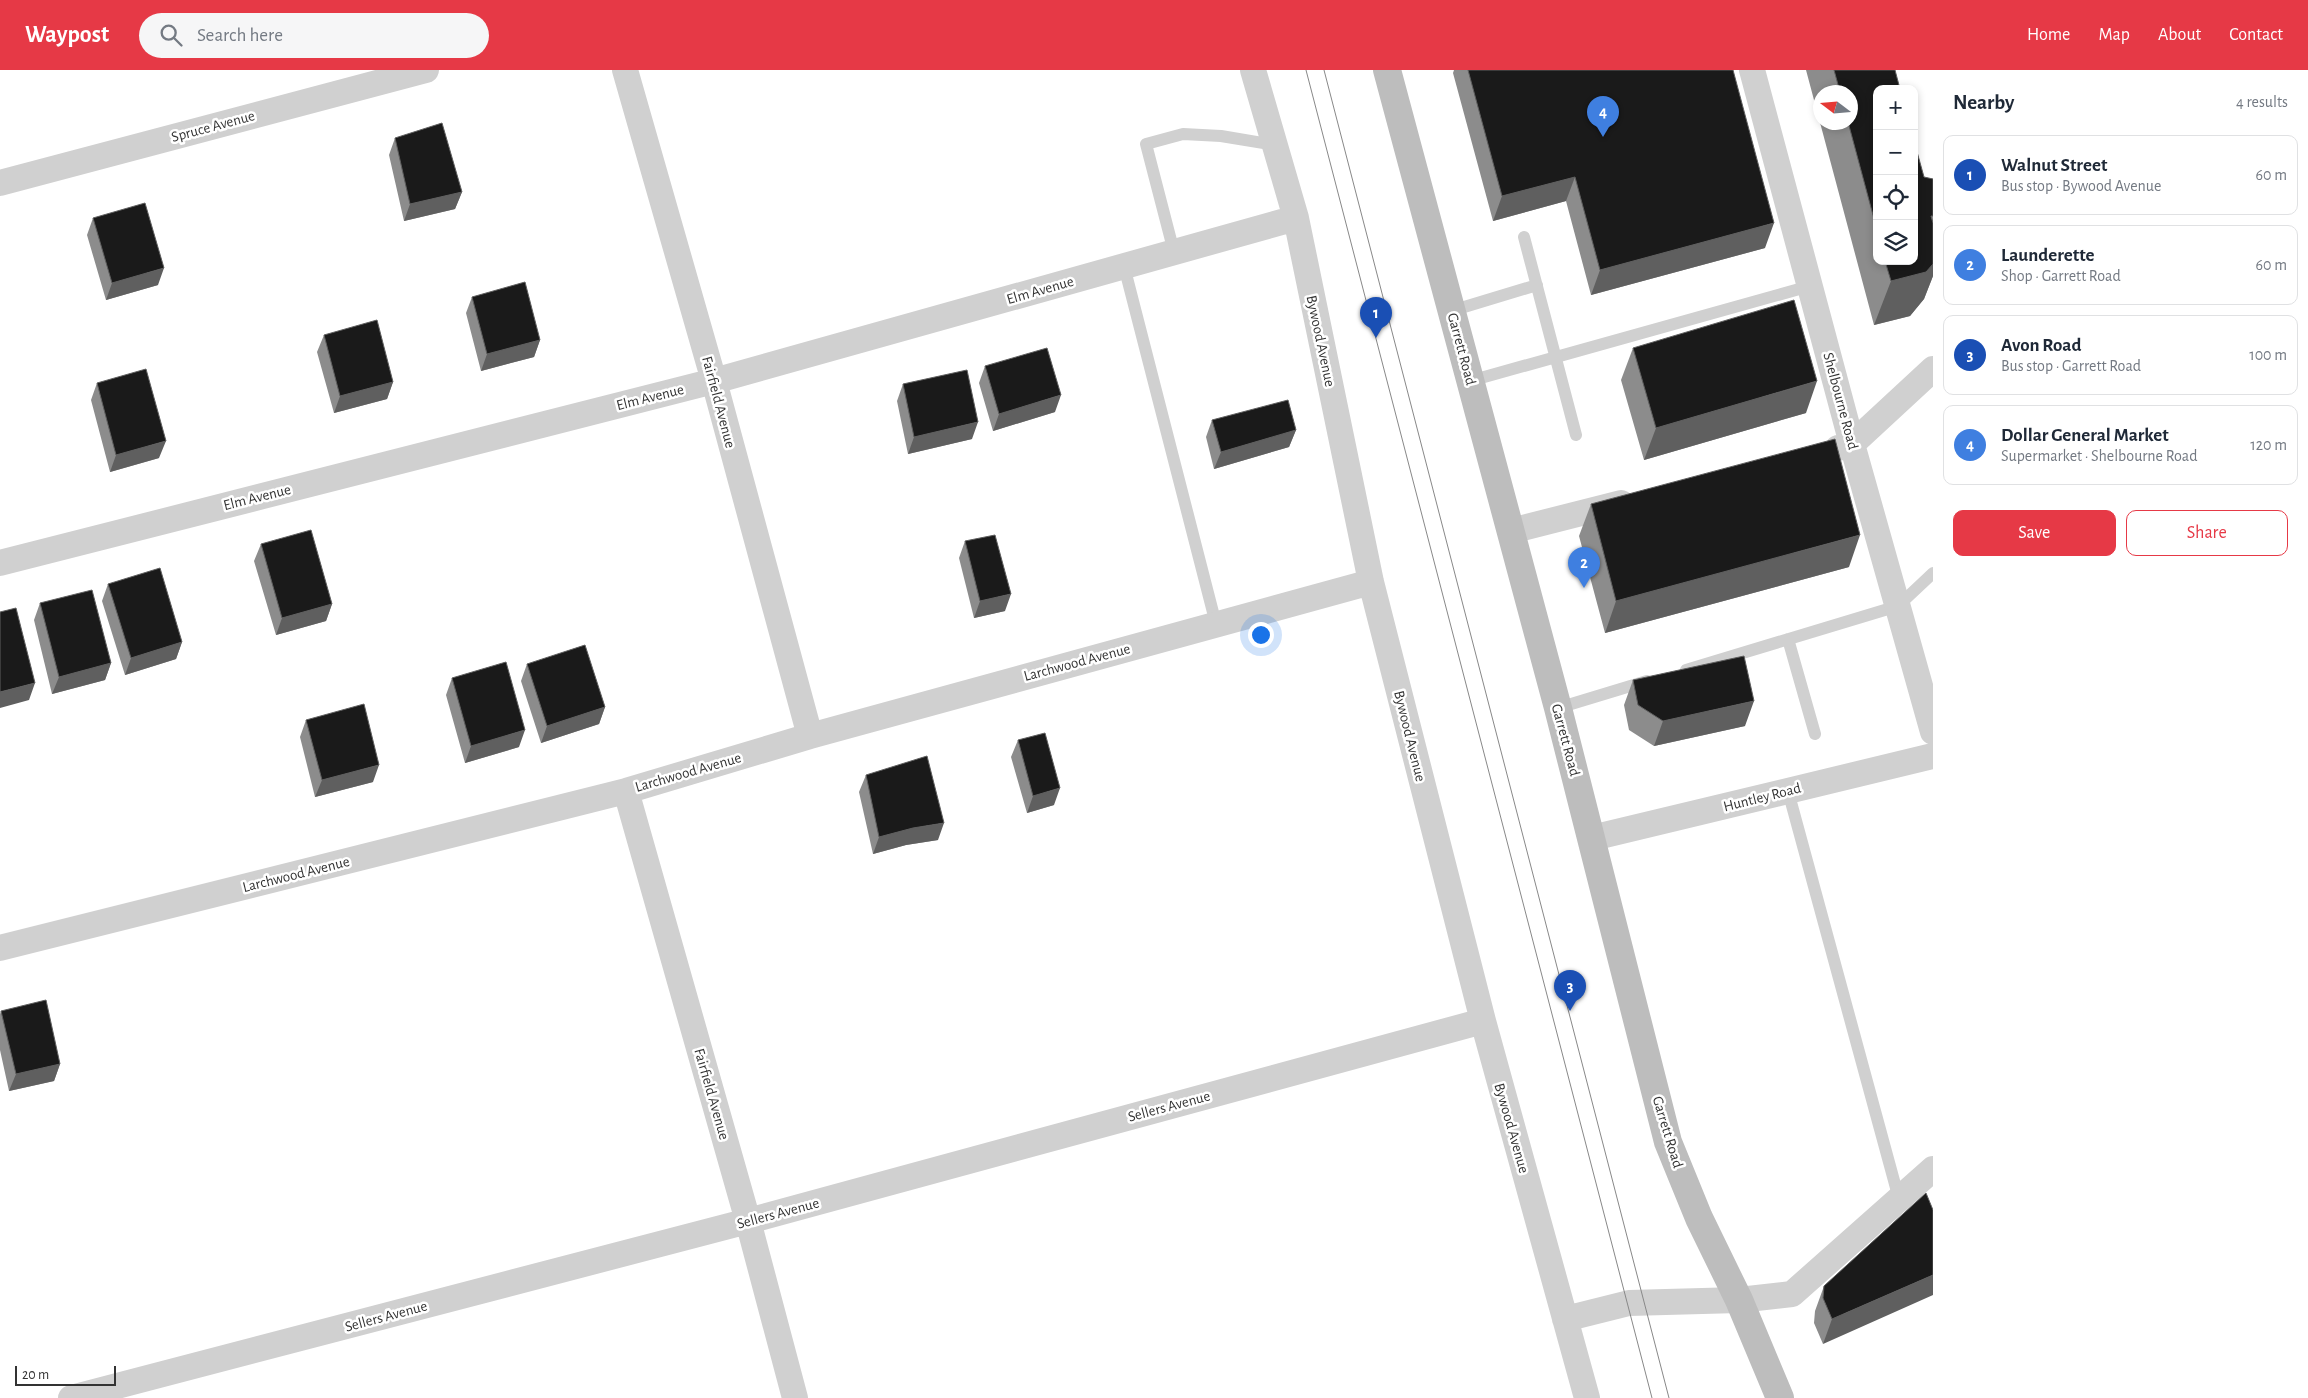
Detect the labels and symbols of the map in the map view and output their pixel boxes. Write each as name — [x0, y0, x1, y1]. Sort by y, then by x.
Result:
north arrow — [1813, 85, 1858, 130]
pin: 4 — [1587, 96, 1619, 137]
street label: Spruce Avenue — [170, 108, 257, 145]
street label: Elm Avenue — [1005, 274, 1076, 307]
street label: Bywood Avenue — [1304, 294, 1338, 388]
pin: 1 — [1360, 297, 1392, 338]
street label: Garrett Road — [1445, 311, 1478, 387]
street label: Shelbourne Road — [1820, 351, 1861, 451]
street label: Fairfield Avenue — [699, 355, 738, 450]
street label: Elm Avenue — [615, 382, 686, 413]
street label: Elm Avenue — [222, 482, 293, 513]
pin: 2 — [1568, 547, 1600, 588]
your location — [1248, 622, 1274, 648]
street label: Larchwood Avenue — [1022, 641, 1132, 684]
street label: Bywood Avenue — [1391, 689, 1428, 783]
street label: Garrett Road — [1549, 702, 1582, 778]
street label: Larchwood Avenue — [633, 750, 743, 795]
street label: Huntley Road — [1722, 781, 1803, 814]
street label: Larchwood Avenue — [241, 854, 351, 895]
pin: 3 — [1554, 970, 1586, 1011]
street label: Fairfield Avenue — [691, 1047, 732, 1142]
street label: Bywood Avenue — [1491, 1081, 1532, 1175]
street label: Sellers Avenue — [1126, 1088, 1212, 1125]
street label: Garrett Road — [1650, 1095, 1686, 1170]
street label: Sellers Avenue — [735, 1195, 821, 1232]
street label: Sellers Avenue — [343, 1298, 429, 1335]
scale bar — [15, 1363, 116, 1386]

